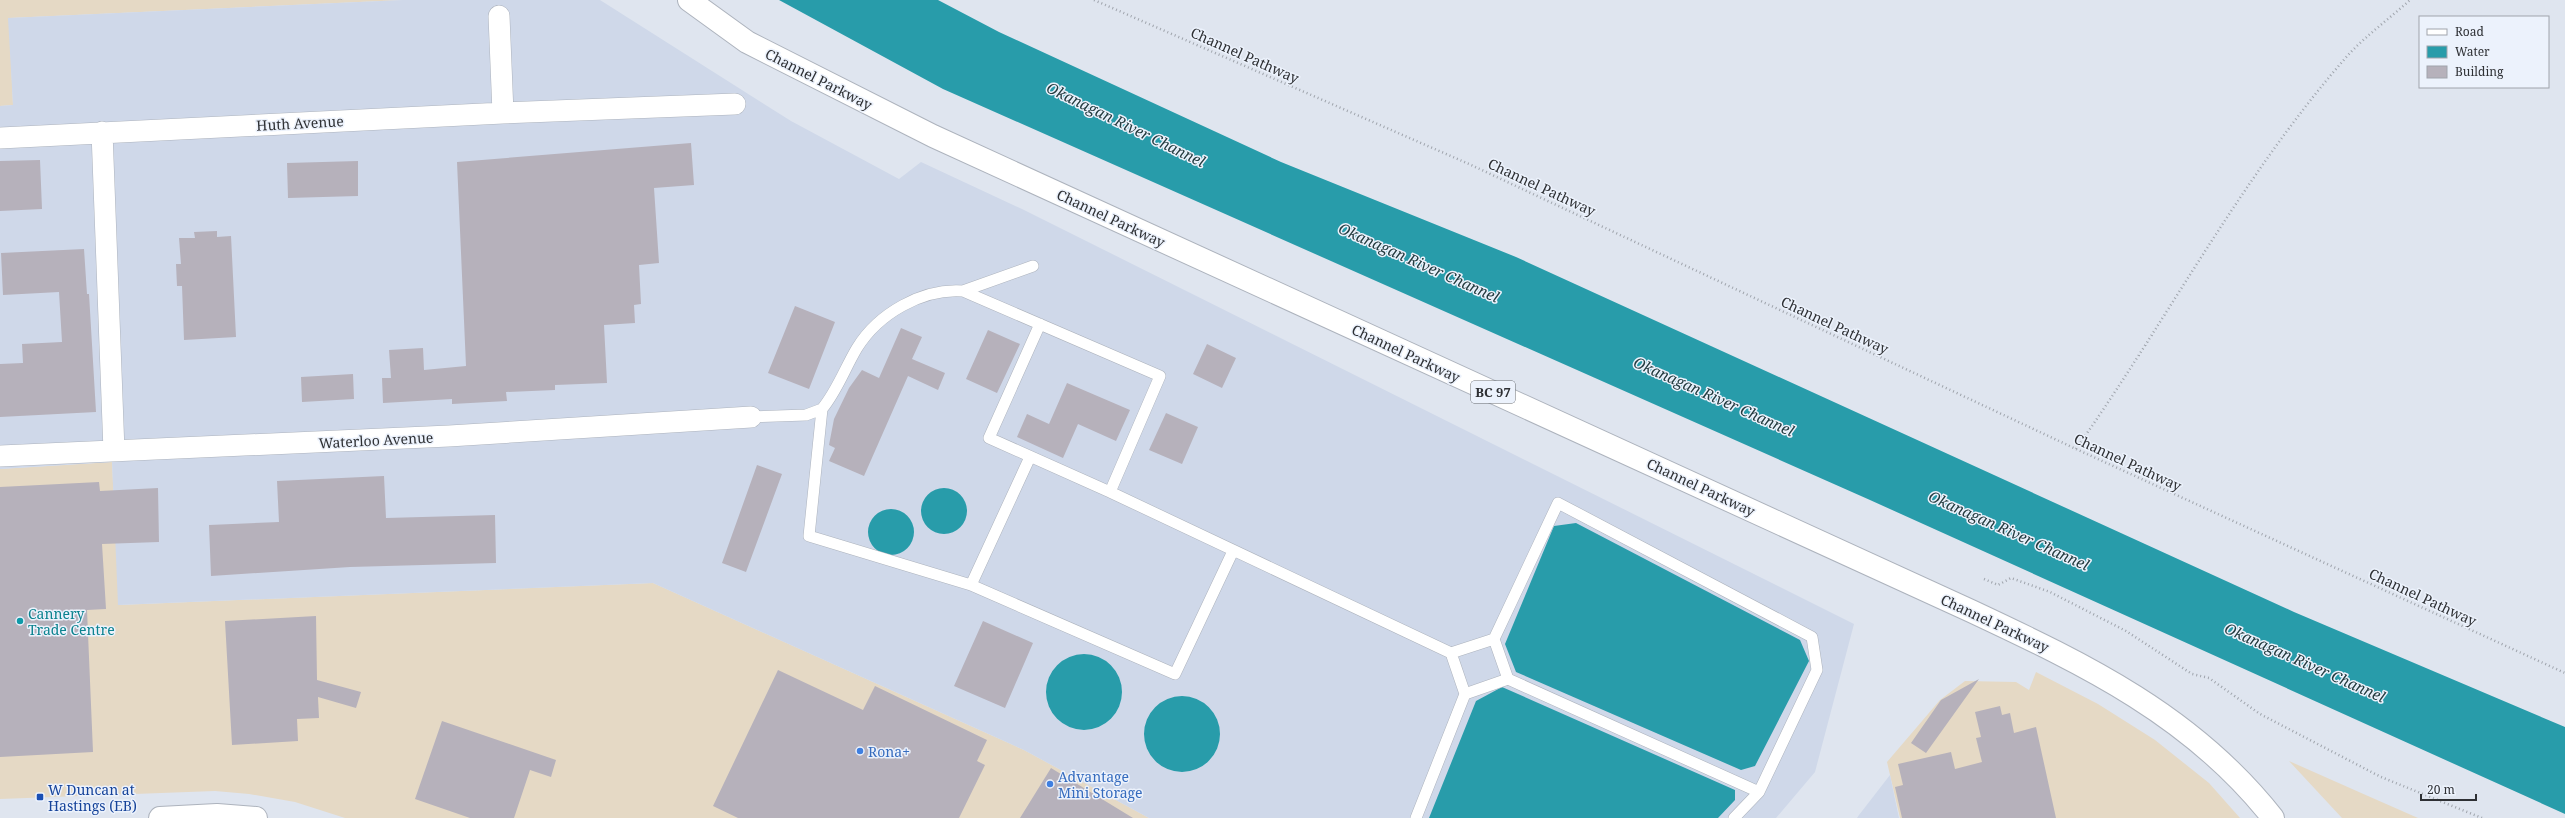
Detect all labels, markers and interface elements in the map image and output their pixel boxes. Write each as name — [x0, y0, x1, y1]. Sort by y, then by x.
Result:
legend — [2419, 16, 2549, 88]
street label: Channel Pathway — [1188, 23, 1302, 87]
text: Road — [2455, 23, 2485, 40]
text: Water — [2455, 43, 2490, 60]
street label: Channel Parkway — [762, 44, 876, 114]
text: Building — [2455, 63, 2504, 80]
water label: Okanagan River Channel — [1043, 77, 1209, 171]
street label: Huth Avenue — [256, 111, 344, 135]
street label: Channel Pathway — [1485, 154, 1599, 220]
street label: Channel Parkway — [1054, 185, 1168, 251]
water label: Okanagan River Channel — [1336, 218, 1503, 307]
street label: Channel Pathway — [1778, 292, 1892, 358]
street label: Channel Parkway — [1349, 320, 1463, 386]
water label: Okanagan River Channel — [1631, 352, 1798, 441]
road number: BC 97 — [1471, 381, 1515, 403]
street label: Waterloo Avenue — [318, 428, 434, 452]
street label: Channel Pathway — [2071, 429, 2185, 495]
street label: Channel Parkway — [1644, 454, 1758, 520]
water label: Okanagan River Channel — [1926, 486, 2093, 575]
street label: Channel Pathway — [2366, 564, 2480, 630]
street label: Channel Parkway — [1938, 590, 2052, 656]
place label: Cannery Trade Centre — [28, 604, 115, 639]
marker: Cannery Trade Centre — [15, 616, 25, 626]
water label: Okanagan River Channel — [2222, 618, 2389, 707]
place label: Rona+ — [868, 742, 910, 761]
marker: Rona+ — [855, 746, 865, 756]
place label: Advantage Mini Storage — [1058, 767, 1143, 802]
scale bar — [2421, 776, 2476, 802]
marker: Advantage Mini Storage — [1045, 779, 1055, 789]
place label: W Duncan at Hastings (EB) — [48, 780, 137, 815]
text: 20 m — [2427, 781, 2455, 798]
marker: W Duncan at Hastings (EB) — [35, 792, 45, 802]

